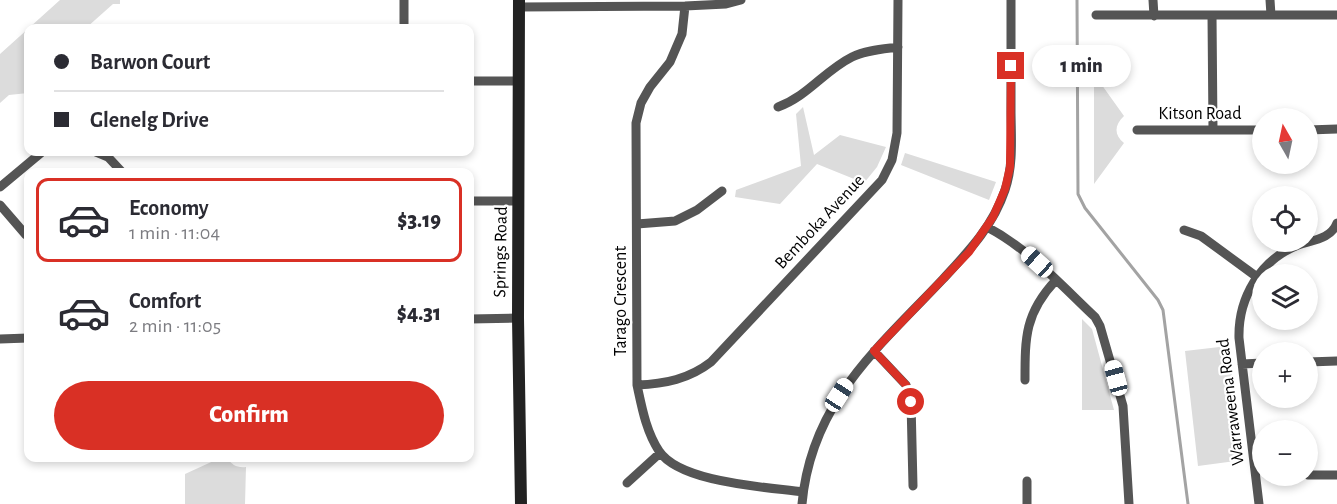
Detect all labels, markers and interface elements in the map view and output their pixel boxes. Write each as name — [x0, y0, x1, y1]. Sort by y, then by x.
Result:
callout: 1 min — [1032, 45, 1131, 87]
text: Barwon Court — [90, 51, 210, 73]
route end — [997, 52, 1024, 79]
text: 1 min — [1060, 56, 1103, 76]
street label: Kitson Road — [1158, 105, 1242, 123]
north arrow — [1252, 108, 1318, 174]
map controls — [1252, 108, 1318, 486]
text: Glenelg Drive — [90, 109, 209, 131]
street label: Bemboka Avenue — [772, 171, 868, 273]
button: locate — [1252, 186, 1318, 252]
icon: car — [57, 193, 111, 247]
text: Economy — [129, 197, 209, 219]
street label: Springs Road — [491, 206, 511, 298]
text: $3.19 — [397, 209, 441, 231]
text: 1 min · 11:04 — [129, 223, 220, 243]
car — [1018, 243, 1056, 281]
street label: Tarago Crescent — [612, 246, 630, 356]
button: layers — [1252, 264, 1318, 330]
icon: car — [57, 286, 111, 340]
text: Comfort — [129, 290, 201, 312]
text: $4.31 — [397, 302, 441, 324]
text: 2 min · 11:05 — [129, 316, 221, 336]
street label: Warraweena Road — [1214, 338, 1248, 466]
button: + — [1252, 342, 1318, 408]
car — [1103, 358, 1129, 398]
car — [822, 375, 856, 415]
button: Confirm — [54, 381, 444, 450]
route start — [897, 388, 924, 415]
button: − — [1252, 420, 1318, 486]

